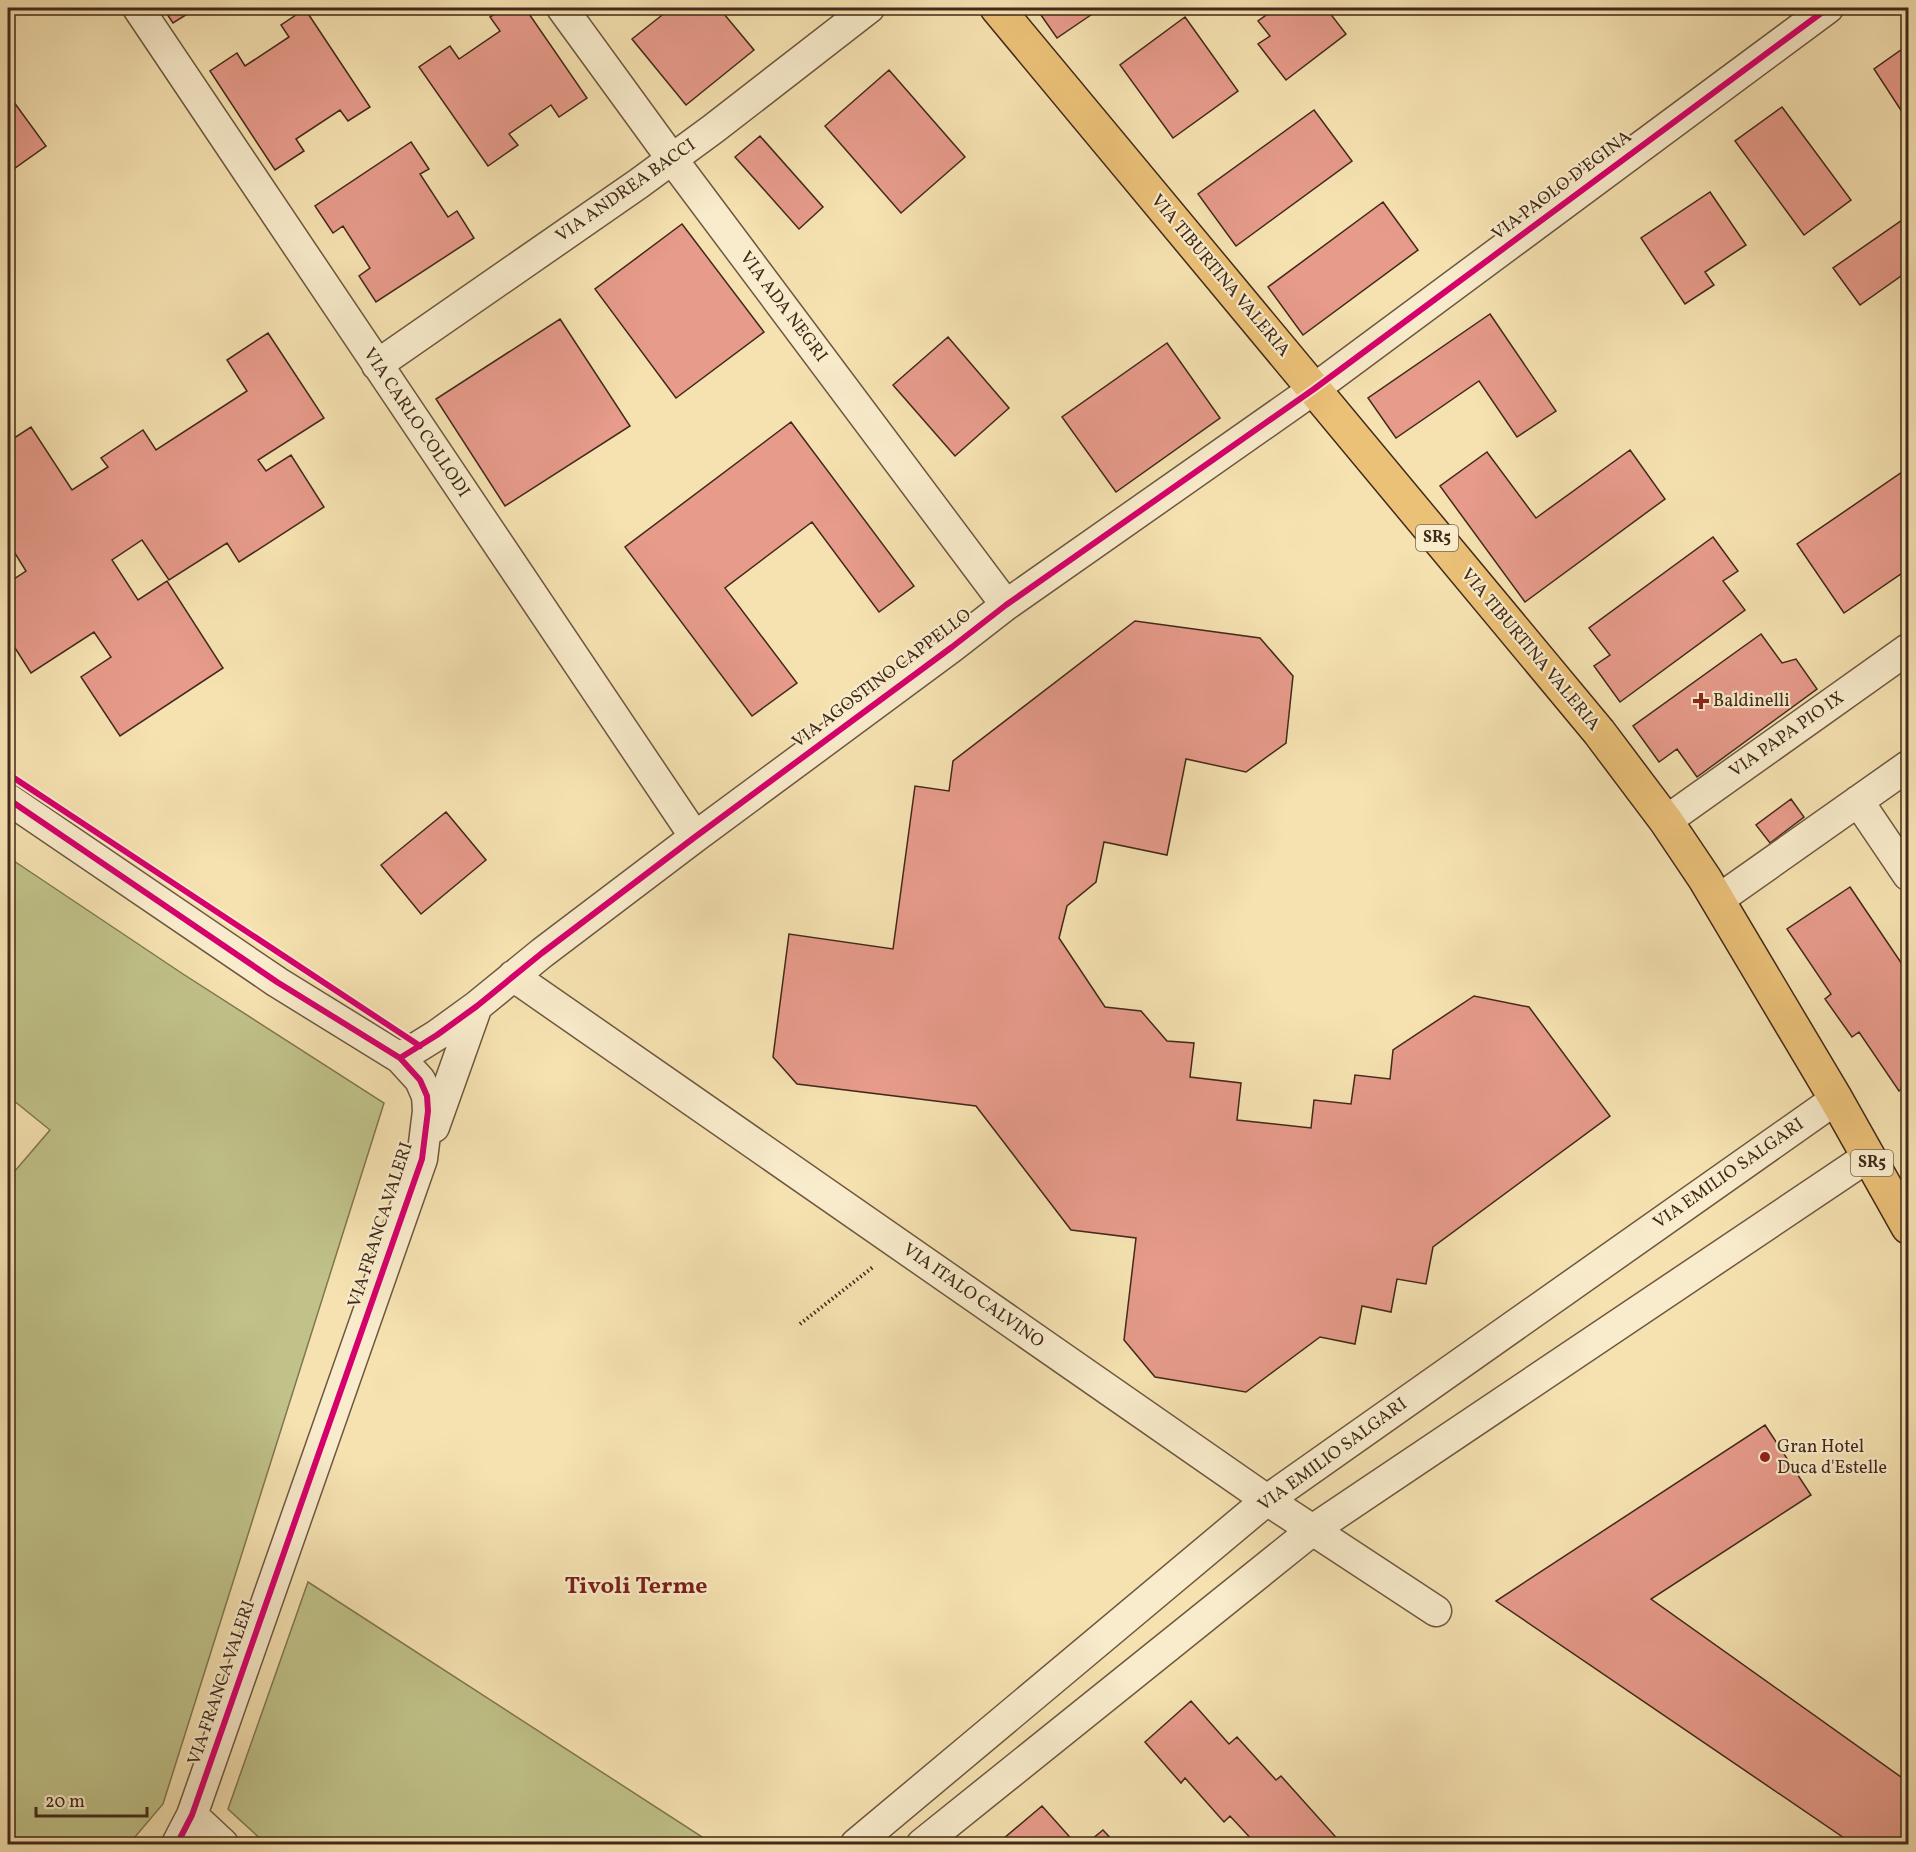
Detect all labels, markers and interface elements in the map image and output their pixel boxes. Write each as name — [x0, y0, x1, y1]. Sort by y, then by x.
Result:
street label: VIA PAOLO D'EGINA — [1487, 125, 1637, 247]
street label: VIA ANDREA BACCI — [551, 133, 701, 249]
street label: VIA TIBURTINA VALERIA — [1144, 189, 1296, 363]
street label: VIA ADA NEGRI — [733, 246, 833, 368]
street label: VIA CARLO COLLODI — [357, 343, 475, 503]
road number: SR5 — [1416, 525, 1458, 551]
street label: VIA TIBURTINA VALERIA — [1454, 563, 1606, 737]
street label: VIA AGOSTINO CAPPELLO — [787, 603, 977, 755]
street label: VIA PAPA PIO IX — [1725, 686, 1849, 784]
place label: Baldinelli — [1713, 689, 1790, 714]
marker: Baldinelli — [1694, 694, 1708, 708]
street label: VIA EMILIO SALGARI — [1649, 1112, 1809, 1236]
street label: VIA FRANCA VALERI — [342, 1139, 420, 1311]
road number: SR5 — [1851, 1150, 1893, 1176]
street label: VIA ITALO CALVINO — [897, 1238, 1049, 1354]
street label: VIA EMILIO SALGARI — [1253, 1392, 1413, 1518]
place label: Gran Hotel Duca d'Estelle — [1777, 1435, 1887, 1481]
marker: Gran Hotel Duca d'Estelle — [1758, 1450, 1772, 1464]
district label: Tivoli Terme — [564, 1570, 708, 1604]
street label: VIA FRANCA VALERI — [182, 1597, 262, 1769]
scale bar — [36, 1780, 147, 1818]
text: 20 m — [45, 1790, 85, 1815]

